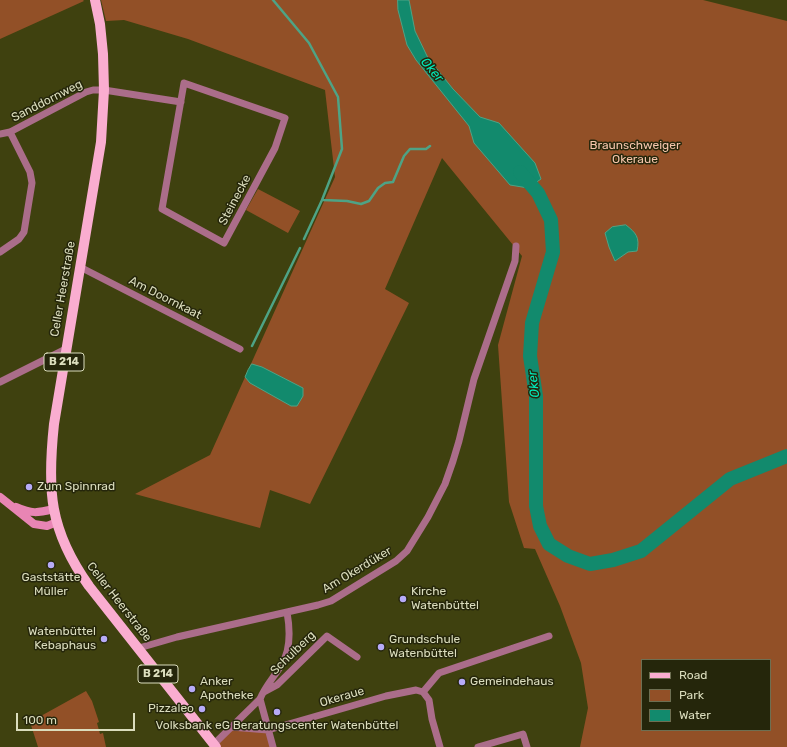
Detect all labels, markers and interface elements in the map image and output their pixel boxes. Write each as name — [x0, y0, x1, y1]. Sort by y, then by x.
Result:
water label: Oker — [417, 54, 447, 86]
street label: Sanddornweg — [9, 77, 85, 125]
park label: Braunschweiger Okeraue — [589, 139, 681, 167]
street label: Steinecke — [216, 172, 254, 228]
street label: Celler Heerstraße — [47, 240, 79, 338]
street label: Am Doornkaat — [126, 274, 204, 322]
road number: B 214 — [44, 353, 84, 371]
water label: Oker — [525, 370, 543, 398]
place label: Zum Spinnrad — [37, 480, 115, 494]
marker: Zum Spinnrad — [24, 482, 34, 492]
street label: Am Okerdüker — [320, 544, 394, 596]
street label: Celler Heerstraße — [83, 559, 155, 645]
marker: Gaststätte Müller — [46, 560, 56, 570]
place label: Gaststätte Müller — [21, 571, 81, 599]
place label: Kirche Watenbüttel — [411, 585, 479, 613]
marker: Kirche Watenbüttel — [398, 594, 408, 604]
place label: Watenbüttel Kebaphaus — [28, 625, 96, 653]
street label: Schulberg — [267, 628, 319, 678]
place label: Grundschule Watenbüttel — [389, 633, 460, 661]
marker: Watenbüttel Kebaphaus — [99, 634, 109, 644]
marker: Grundschule Watenbüttel — [376, 642, 386, 652]
legend — [641, 659, 771, 731]
road number: B 214 — [138, 665, 178, 683]
text: Road — [679, 668, 707, 682]
place label: Anker Apotheke — [200, 675, 253, 703]
place label: Gemeindehaus — [470, 675, 554, 689]
marker: Gemeindehaus — [457, 677, 467, 687]
marker: Anker Apotheke — [187, 684, 197, 694]
street label: Okeraue — [318, 684, 366, 710]
text: Park — [679, 688, 704, 702]
place label: Pizzaleo — [148, 702, 194, 716]
marker: Pizzaleo — [197, 704, 207, 714]
scale bar — [18, 705, 137, 731]
marker: Volksbank eG Beratungscenter Watenbüttel — [272, 707, 282, 717]
text: Water — [679, 708, 711, 722]
text: 100 m — [23, 713, 57, 727]
place label: Volksbank eG Beratungscenter Watenbüttel — [156, 719, 398, 733]

